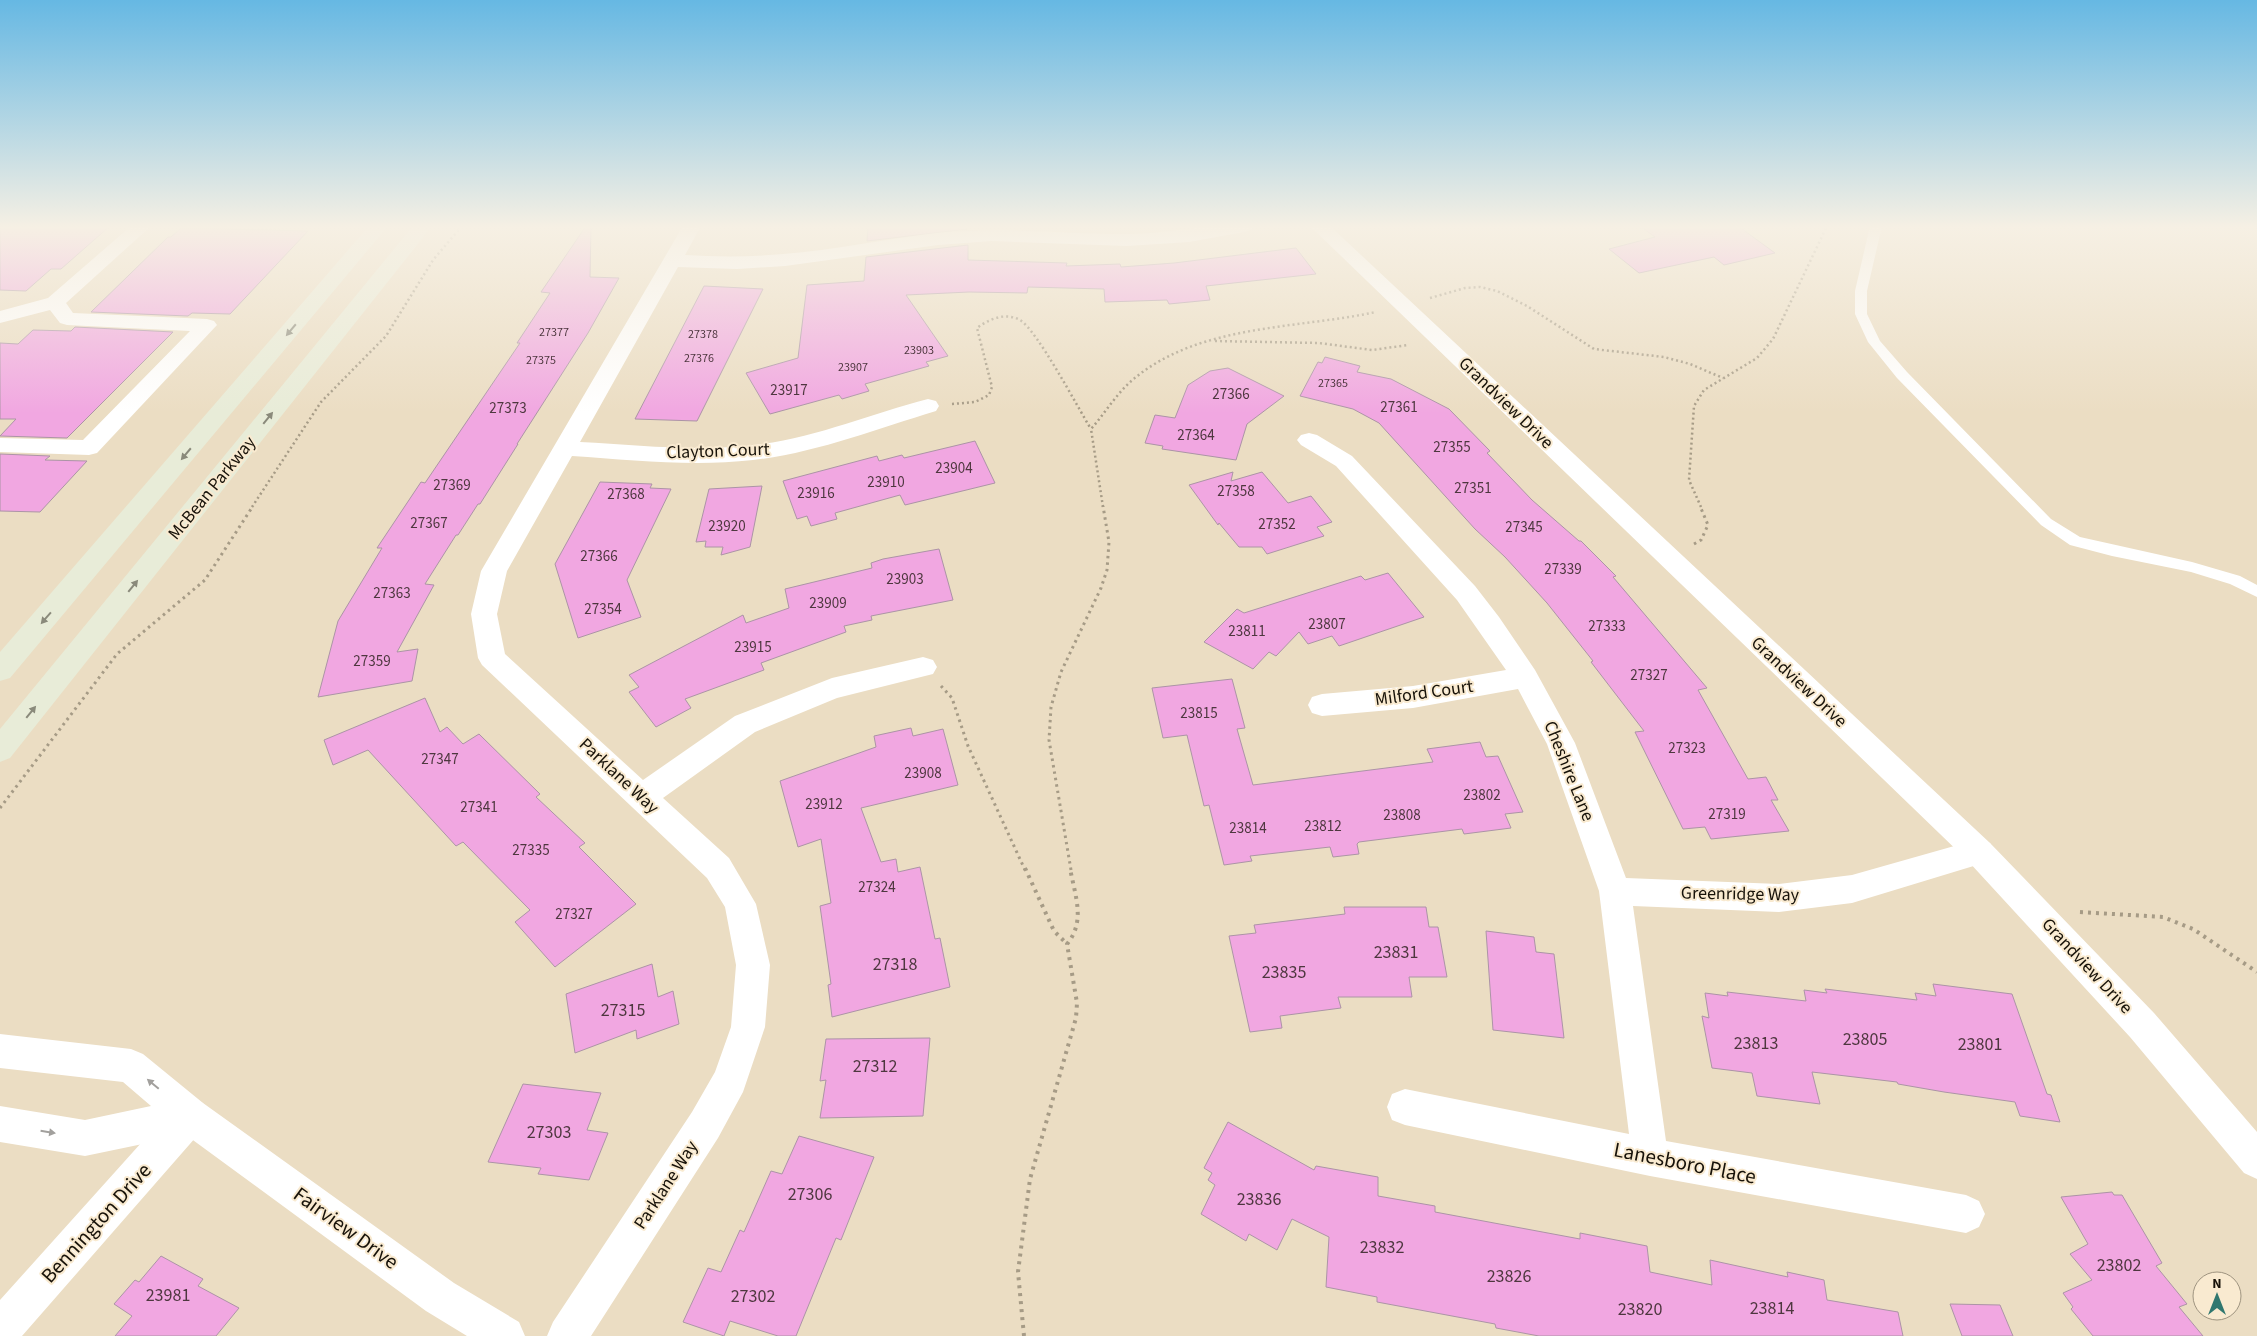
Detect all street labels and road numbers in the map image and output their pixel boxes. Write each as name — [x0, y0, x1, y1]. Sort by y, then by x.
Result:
street label: Grandview Drive — [1453, 351, 1559, 455]
street label: McBean Parkway — [162, 430, 262, 545]
street label: Clayton Court — [666, 437, 770, 465]
street label: Grandview Drive — [1745, 631, 1853, 733]
street label: Milford Court — [1373, 674, 1475, 712]
street label: Cheshire Lane — [1538, 717, 1600, 825]
street label: Parklane Way — [574, 732, 665, 820]
street label: Greenridge Way — [1681, 880, 1800, 908]
street label: Grandview Drive — [2036, 912, 2138, 1020]
street label: Lanesboro Place — [1611, 1134, 1759, 1192]
street label: Parklane Way — [628, 1135, 704, 1234]
street label: Bennington Drive — [34, 1156, 158, 1290]
street label: Fairview Drive — [287, 1180, 405, 1276]

